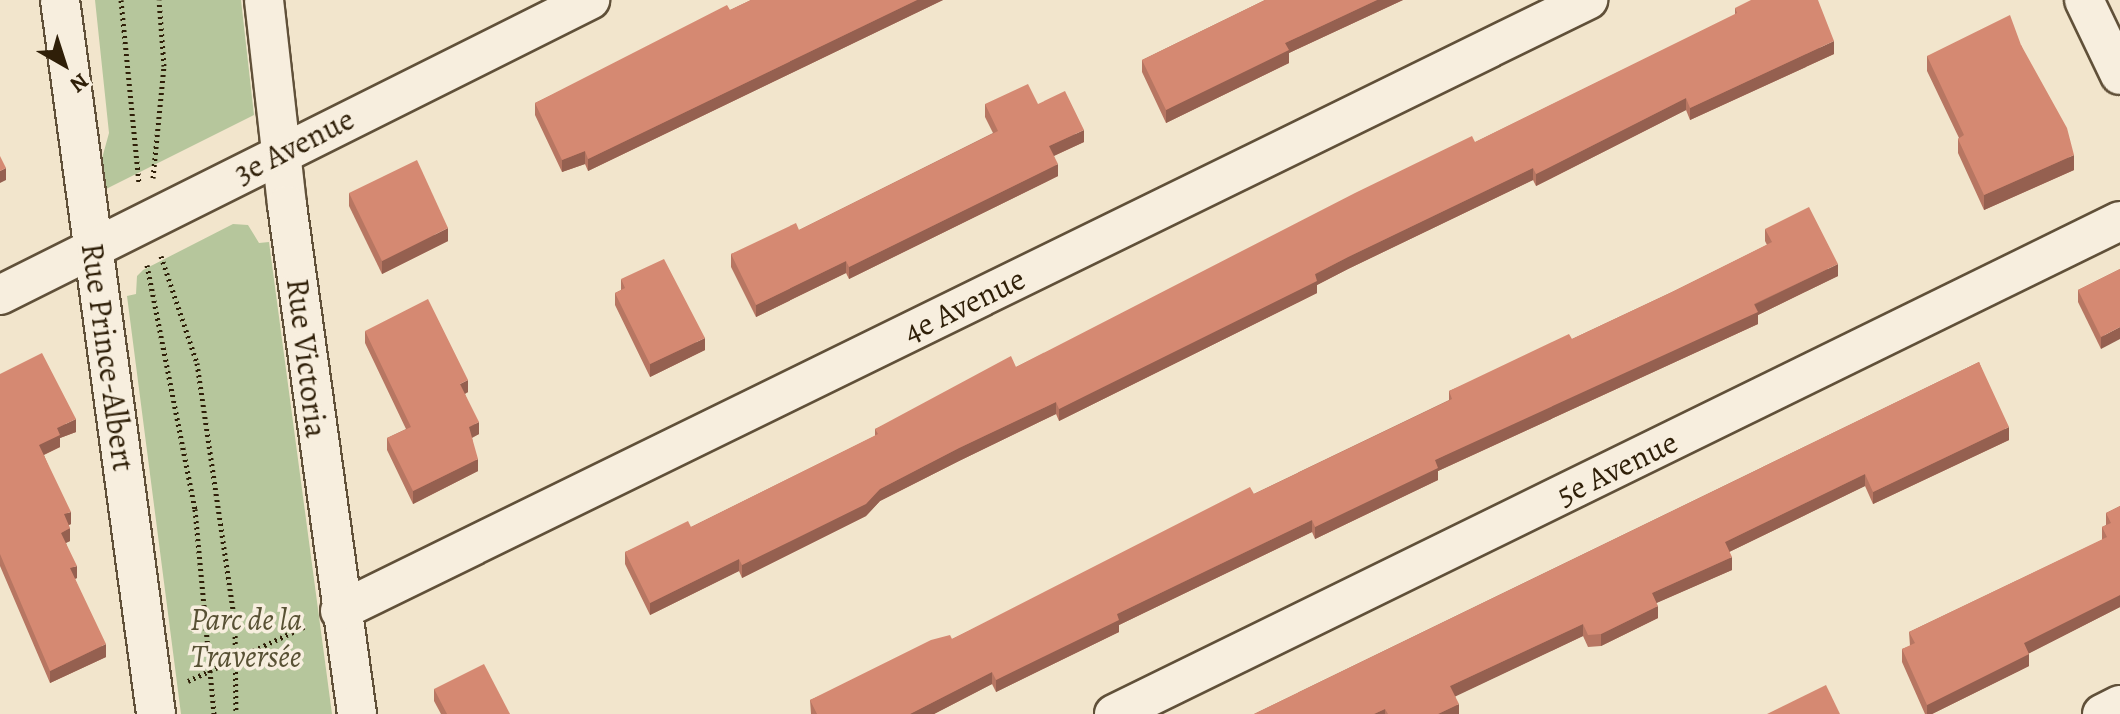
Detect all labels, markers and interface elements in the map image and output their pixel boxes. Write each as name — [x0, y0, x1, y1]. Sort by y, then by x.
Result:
north arrow — [24, 24, 104, 104]
text: N — [63, 66, 95, 99]
street label: 3e Avenue — [228, 100, 360, 192]
street label: Rue Prince-Albert — [73, 240, 143, 474]
street label: 4e Avenue — [897, 259, 1031, 351]
street label: Rue Victoria — [278, 276, 336, 440]
street label: 5e Avenue — [1550, 422, 1684, 514]
park label: Parc de la Traversée — [190, 601, 302, 676]

